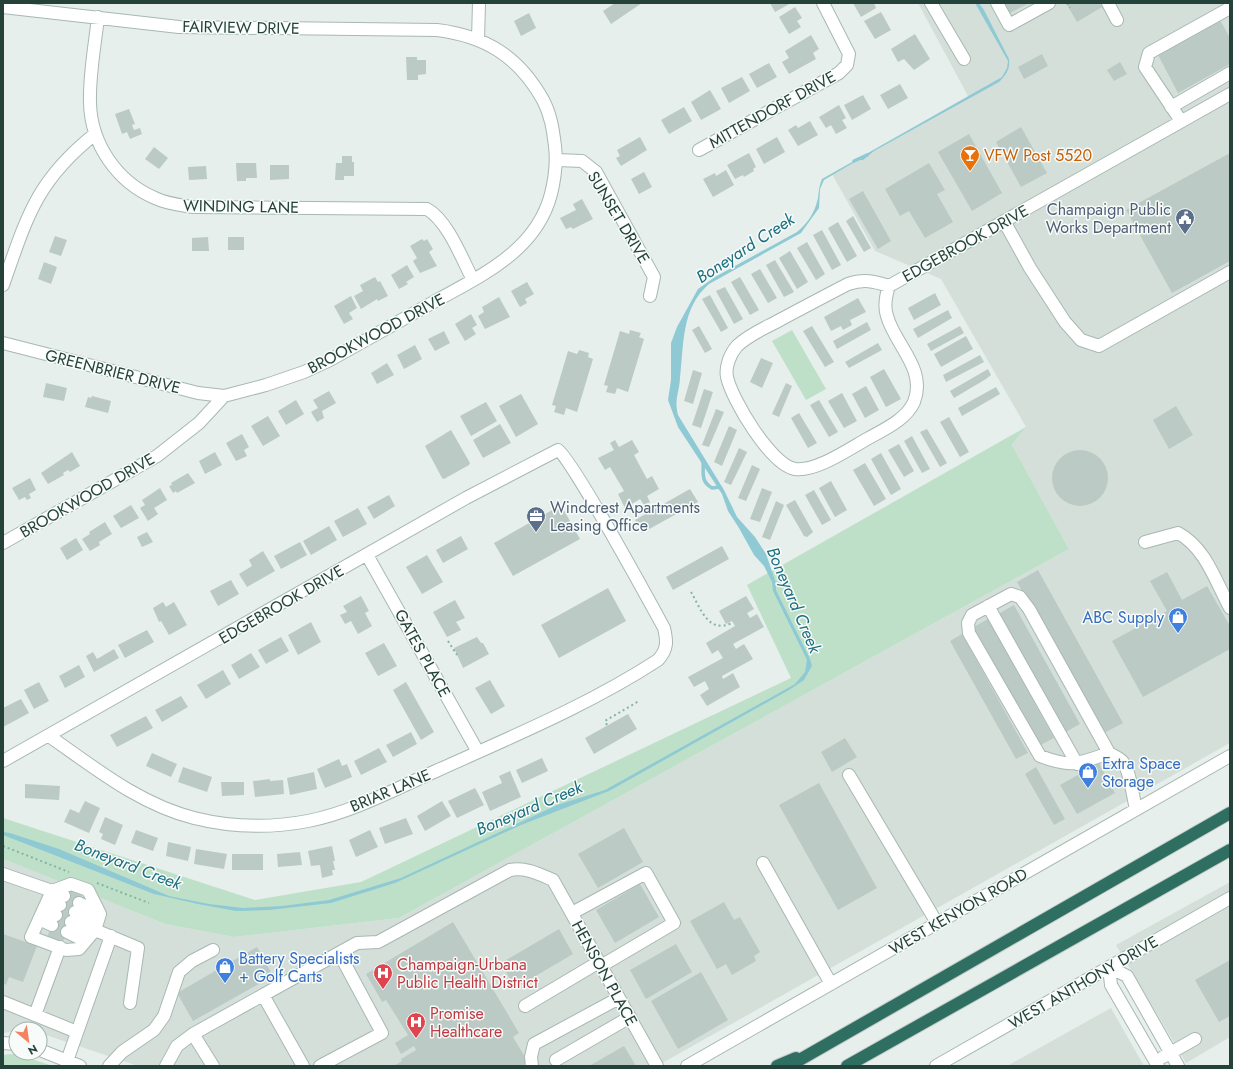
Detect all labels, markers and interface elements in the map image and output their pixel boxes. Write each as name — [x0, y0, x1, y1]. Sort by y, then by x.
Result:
street label: FAIRVIEW DRIVE — [182, 15, 300, 40]
street label: MITTENDORF DRIVE — [705, 65, 840, 154]
bar icon: VFW Post 5520 — [959, 144, 981, 172]
place label: VFW Post 5520 — [984, 144, 1092, 167]
street label: SUNSET DRIVE — [582, 167, 655, 268]
street label: WINDING LANE — [183, 194, 299, 219]
place label: Champaign Public Works Department — [1046, 198, 1171, 239]
street label: EDGEBROOK DRIVE — [898, 199, 1032, 288]
water label: Boneyard Creek — [691, 207, 800, 289]
public building icon: Champaign Public Works Department — [1174, 207, 1196, 235]
street label: BROOKWOOD DRIVE — [304, 288, 449, 379]
street label: GREENBRIER DRIVE — [43, 344, 183, 399]
street label: BROOKWOOD DRIVE — [16, 447, 159, 543]
place label: Windcrest Apartments Leasing Office — [550, 496, 700, 537]
office icon: Windcrest Apartments Leasing Office — [525, 505, 547, 533]
water label: Boneyard Creek — [761, 543, 827, 657]
street label: EDGEBROOK DRIVE — [214, 559, 348, 650]
street label: GATES PLACE — [389, 605, 456, 701]
place label: ABC Supply — [1083, 606, 1165, 629]
shop icon: ABC Supply — [1167, 606, 1189, 634]
place label: Extra Space Storage — [1102, 752, 1181, 793]
shop icon: Extra Space Storage — [1077, 761, 1099, 789]
street label: BRIAR LANE — [346, 763, 434, 818]
water label: Boneyard Creek — [472, 775, 586, 841]
water label: Boneyard Creek — [71, 833, 186, 896]
street label: WEST KENYON ROAD — [885, 862, 1032, 961]
street label: HENSON PLACE — [566, 916, 643, 1030]
street label: WEST ANTHONY DRIVE — [1004, 930, 1162, 1035]
place label: Battery Specialists + Golf Carts — [239, 947, 360, 988]
place label: Champaign-Urbana Public Health District — [397, 953, 538, 994]
shop icon: Battery Specialists + Golf Carts — [214, 956, 236, 984]
hospital icon: Champaign-Urbana Public Health District — [372, 962, 394, 990]
place label: Promise Healthcare — [430, 1002, 502, 1043]
hospital icon: Promise Healthcare — [405, 1011, 427, 1039]
north arrow — [8, 1021, 48, 1061]
text: N — [25, 1041, 41, 1059]

